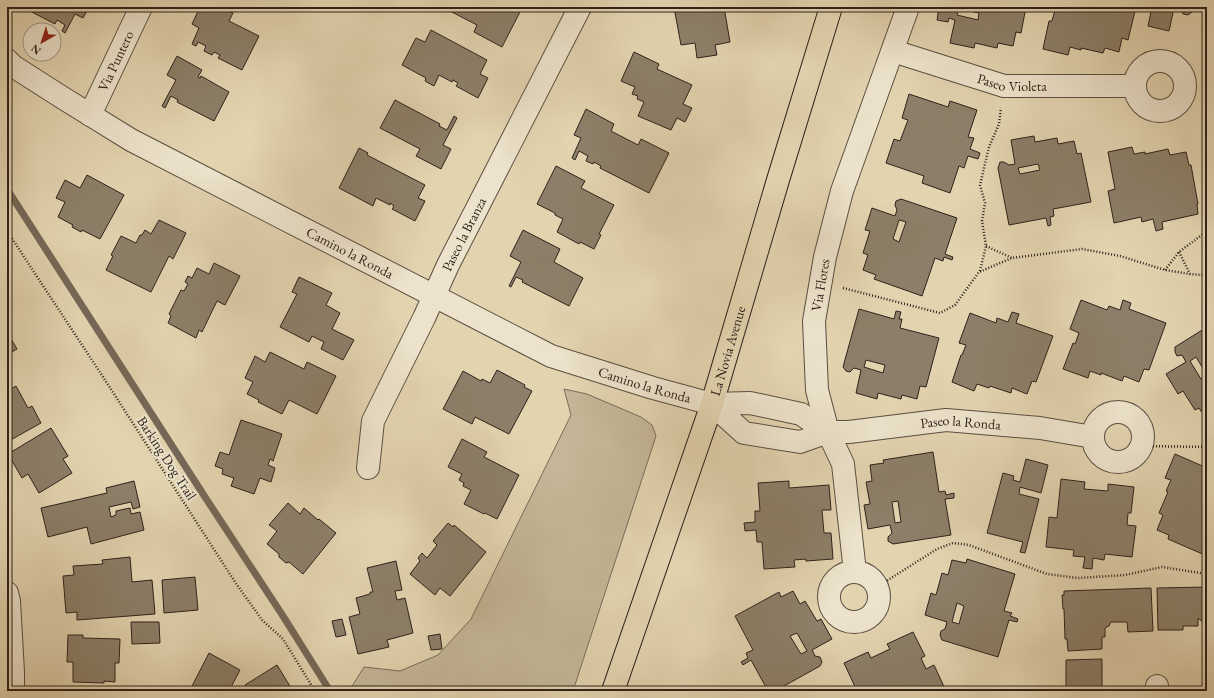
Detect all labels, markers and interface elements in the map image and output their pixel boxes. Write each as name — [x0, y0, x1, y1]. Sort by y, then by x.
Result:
north arrow — [22, 22, 62, 62]
street label: Via Puntero — [94, 27, 138, 94]
text: N — [28, 41, 44, 58]
street label: Paseo Violeta — [975, 69, 1047, 95]
street label: Paseo la Branza — [437, 194, 490, 274]
street label: Camino la Ronda — [303, 223, 397, 283]
street label: Via Flores — [807, 257, 834, 313]
street label: La Novia Avenue — [706, 303, 750, 398]
street label: Camino la Ronda — [596, 362, 693, 407]
street label: Paseo la Ronda — [919, 411, 1002, 434]
street label: Barking Dog Trail — [133, 413, 201, 504]

